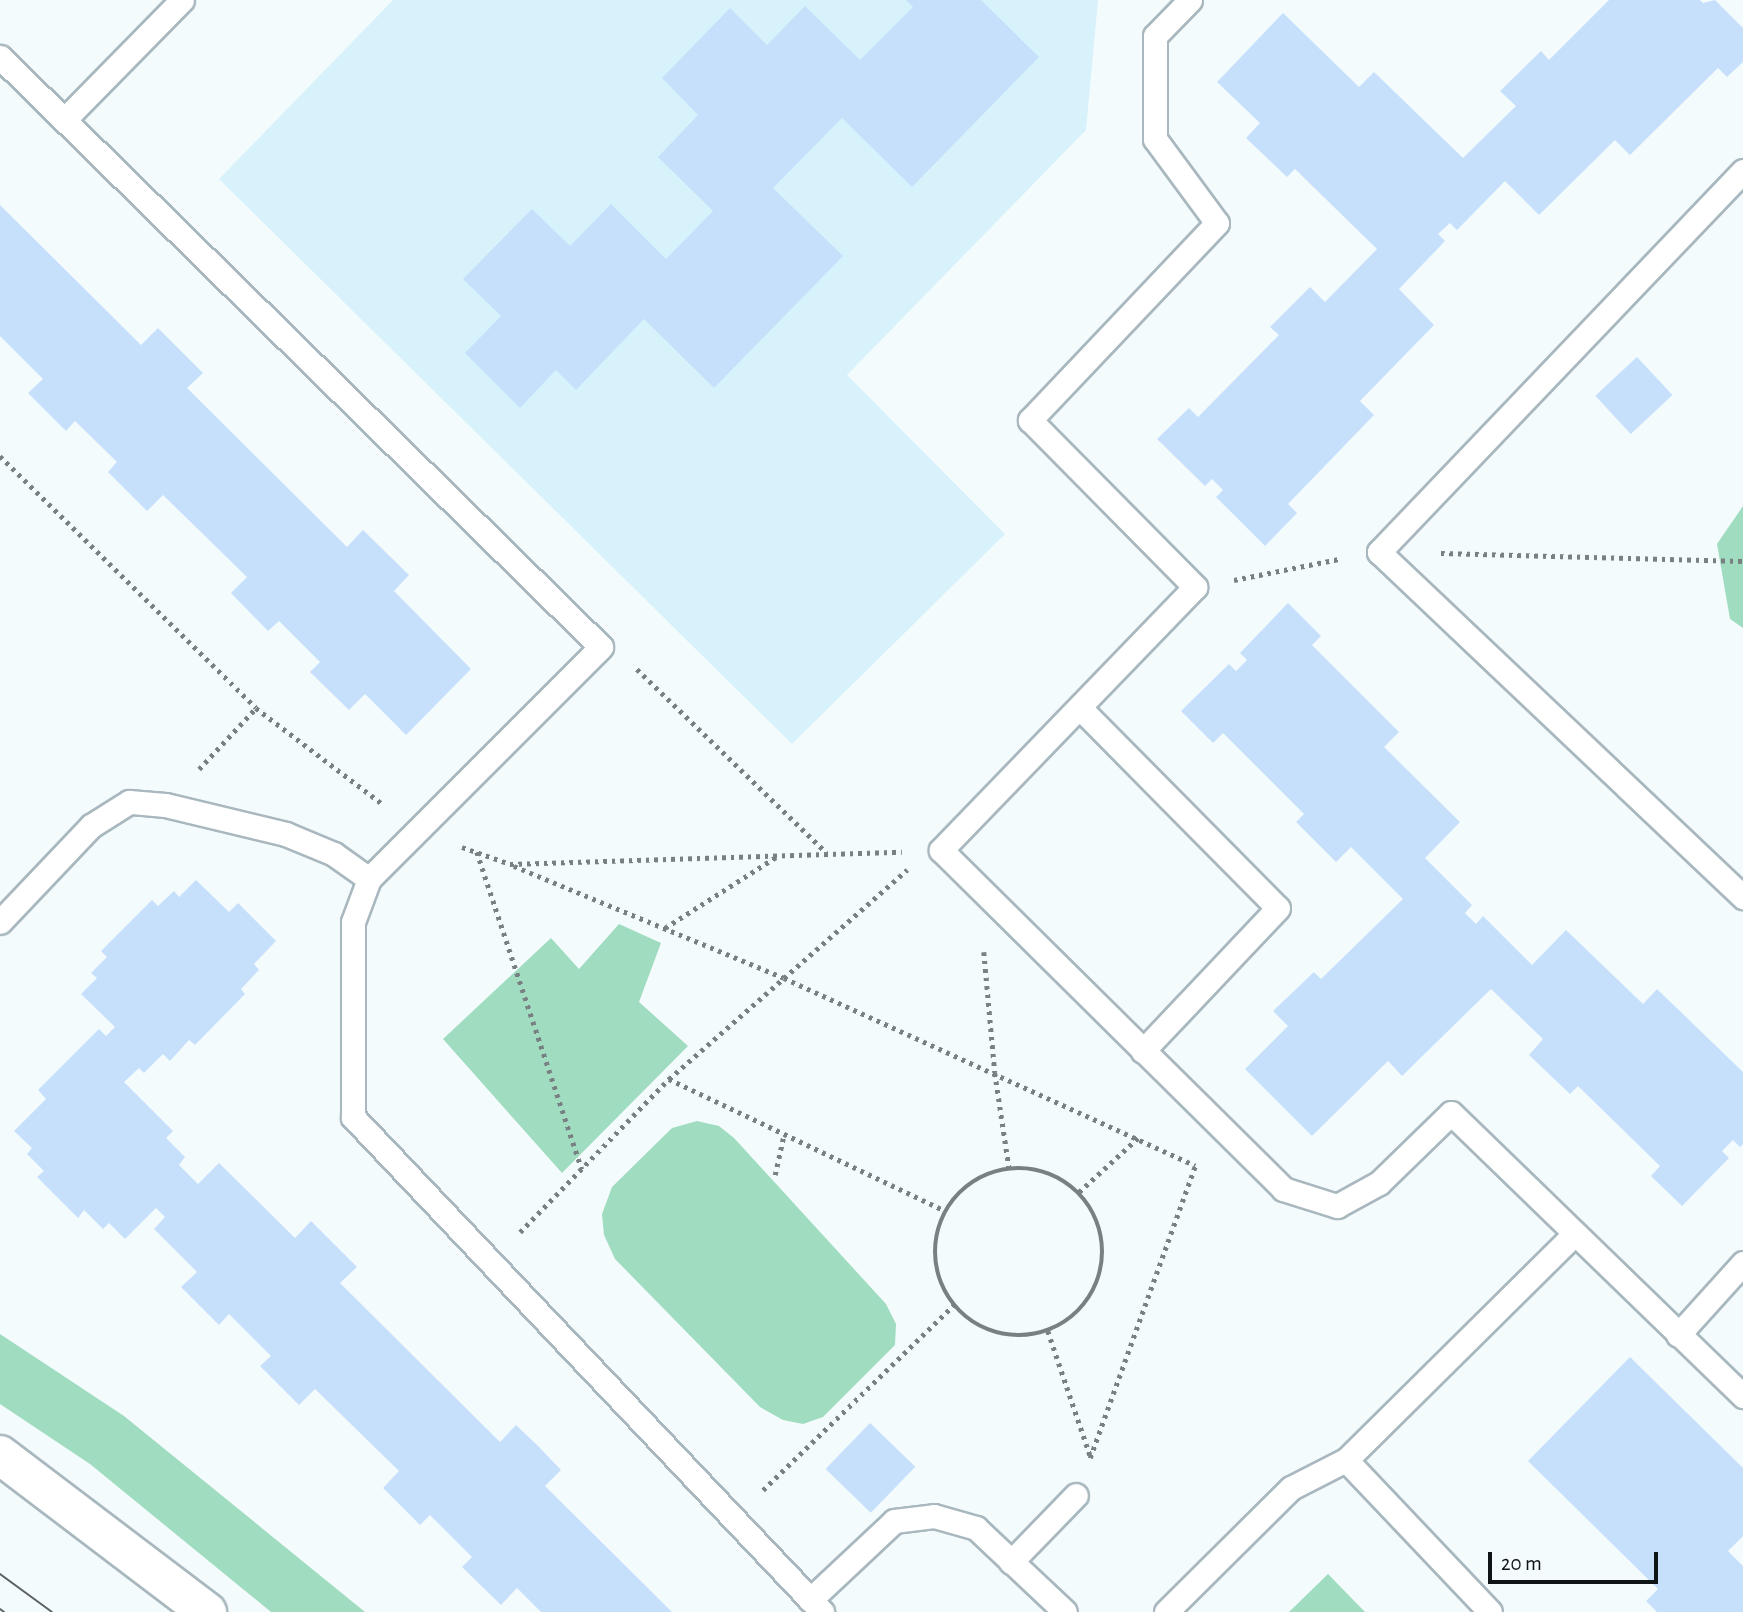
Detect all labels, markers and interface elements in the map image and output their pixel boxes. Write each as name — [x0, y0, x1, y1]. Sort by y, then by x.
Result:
scale bar — [1491, 1538, 1661, 1582]
text: 20 m — [1501, 1553, 1542, 1574]

